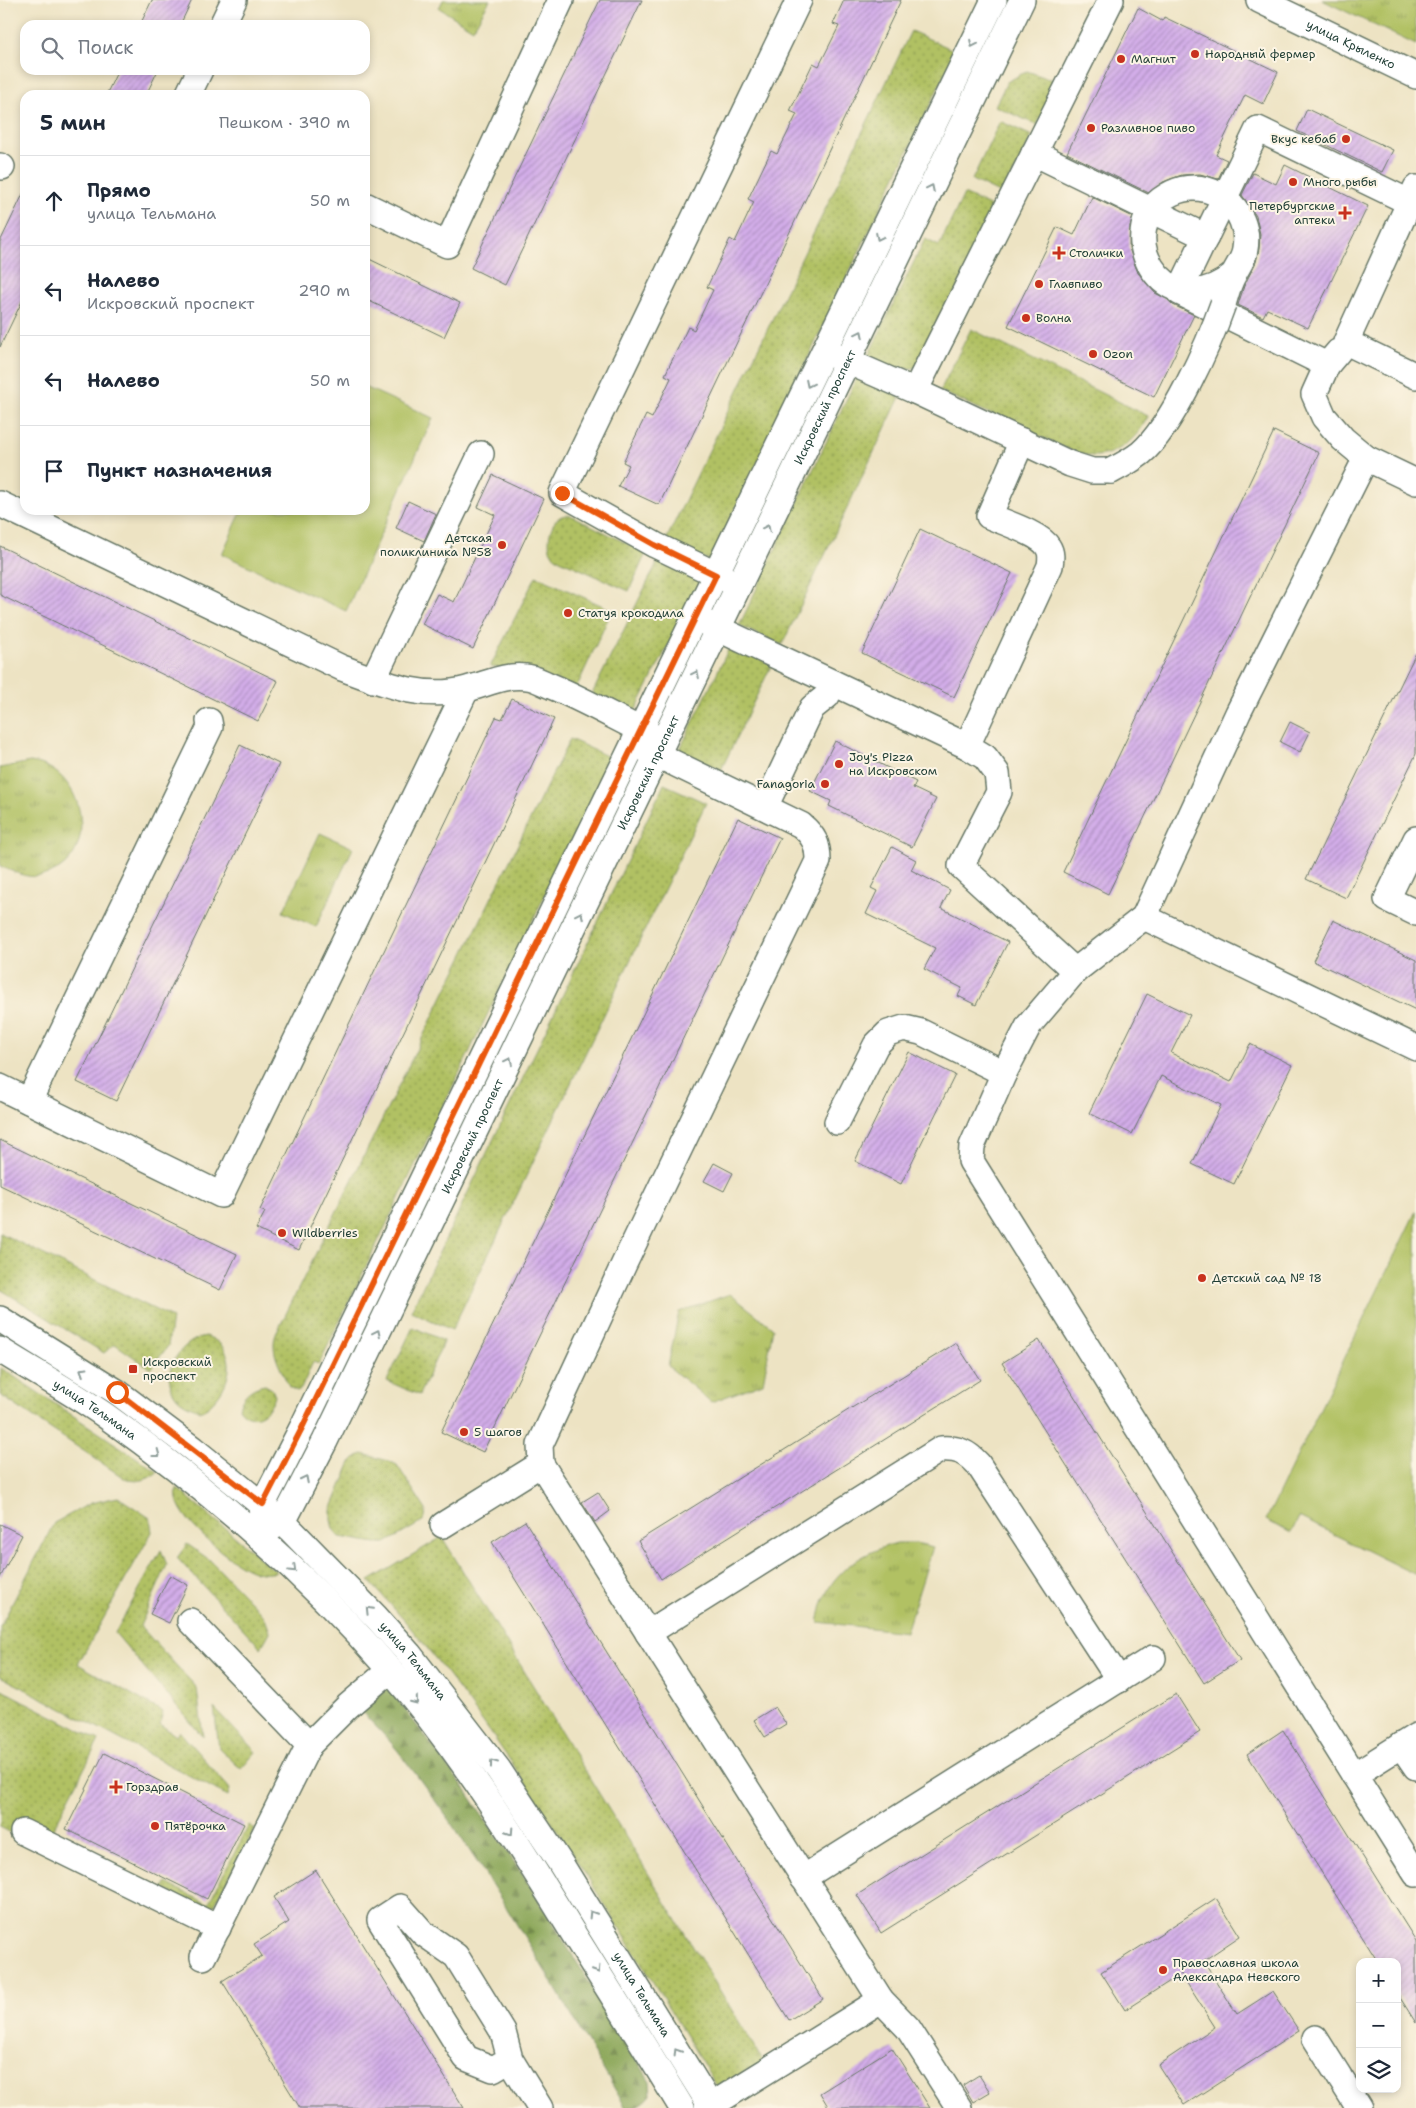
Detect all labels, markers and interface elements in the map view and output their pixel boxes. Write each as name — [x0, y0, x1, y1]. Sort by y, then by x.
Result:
street label: улица Крыленко — [1304, 16, 1398, 73]
search box — [20, 20, 370, 75]
icon: search — [38, 34, 66, 62]
text: Поиск — [78, 35, 133, 60]
one-way arrow — [969, 39, 979, 48]
place label: Народный фермер — [1205, 46, 1316, 62]
marker: Народный фермер — [1189, 48, 1201, 60]
place label: Магнит — [1131, 51, 1177, 67]
marker: Магнит — [1115, 53, 1127, 65]
text: 5 мин — [40, 109, 106, 137]
text: Пешком · 390 m — [219, 112, 350, 133]
place label: Разливное пиво — [1101, 120, 1195, 136]
marker: Разливное пиво — [1085, 122, 1097, 134]
place label: Вкус кебаб — [1271, 131, 1336, 147]
marker: Вкус кебаб — [1340, 133, 1352, 145]
place label: Много рыбы — [1303, 174, 1377, 190]
marker: Много рыбы — [1287, 176, 1299, 188]
text: Прямо — [87, 178, 151, 203]
one-way arrow — [925, 184, 935, 193]
icon: ahead — [40, 187, 68, 215]
text: 50 m — [310, 190, 350, 211]
place label: Петербургские аптеки — [1249, 198, 1335, 228]
text: улица Тельмана — [87, 203, 216, 224]
marker: Петербургские аптеки — [1339, 207, 1351, 219]
one-way arrow — [876, 232, 886, 241]
place label: Столички — [1069, 245, 1124, 261]
marker: Столички — [1053, 247, 1065, 259]
text: Налево — [87, 268, 160, 293]
place label: Главпиво — [1049, 276, 1103, 292]
icon: left — [40, 277, 68, 305]
marker: Главпиво — [1033, 278, 1045, 290]
text: 290 m — [298, 280, 350, 301]
text: Искровский проспект — [87, 293, 254, 314]
place label: Волна — [1036, 310, 1072, 326]
marker: Волна — [1020, 312, 1032, 324]
one-way arrow — [854, 330, 865, 339]
street label: Искровский проспект — [791, 346, 860, 467]
place label: Ozon — [1103, 346, 1133, 362]
marker: Ozon — [1087, 348, 1099, 360]
icon: left — [40, 367, 68, 395]
text: Налево — [87, 368, 160, 393]
text: 50 m — [310, 370, 350, 391]
one-way arrow — [805, 379, 815, 388]
icon: arrive — [40, 457, 68, 485]
text: Пункт назначения — [87, 458, 272, 483]
route end — [551, 482, 574, 505]
one-way arrow — [761, 524, 771, 533]
place label: Детская поликлиника №58 — [380, 530, 492, 560]
marker: Детская поликлиника №58 — [496, 539, 508, 551]
place label: Статуя крокодила — [578, 605, 684, 621]
marker: Статуя крокодила — [562, 607, 574, 619]
one-way arrow — [690, 670, 700, 679]
street label: Искровский проспект — [614, 712, 683, 833]
place label: Joy's Pizza на Искровском — [849, 749, 937, 779]
marker: Joy's Pizza на Искровском — [833, 758, 845, 770]
place label: Fanagoria — [756, 776, 816, 792]
marker: Fanagoria — [819, 778, 831, 790]
one-way arrow — [574, 911, 584, 920]
one-way arrow — [503, 1057, 513, 1066]
street label: Искровский проспект — [438, 1075, 507, 1196]
place label: Wildberries — [292, 1225, 358, 1241]
marker: Wildberries — [276, 1227, 288, 1239]
place label: Детский сад № 18 — [1212, 1270, 1322, 1286]
marker: Детский сад № 18 — [1196, 1272, 1208, 1284]
one-way arrow — [371, 1329, 381, 1338]
place label: Искровский проспект — [143, 1354, 212, 1384]
marker: Искровский проспект — [127, 1363, 139, 1375]
one-way arrow — [80, 1367, 89, 1377]
street label: улица Тельмана — [50, 1376, 140, 1444]
route start — [106, 1381, 129, 1404]
place label: 5 шагов — [474, 1424, 522, 1440]
marker: 5 шагов — [458, 1426, 470, 1438]
one-way arrow — [151, 1448, 161, 1457]
one-way arrow — [299, 1475, 309, 1484]
one-way arrow — [287, 1563, 296, 1572]
one-way arrow — [366, 1607, 375, 1616]
street label: улица Тельмана — [376, 1618, 450, 1704]
one-way arrow — [409, 1695, 418, 1704]
one-way arrow — [491, 1760, 499, 1769]
place label: Горздрав — [126, 1779, 179, 1795]
marker: Горздрав — [110, 1781, 122, 1793]
place label: Пятёрочка — [165, 1818, 226, 1834]
marker: Пятёрочка — [149, 1820, 161, 1832]
one-way arrow — [504, 1827, 513, 1836]
one-way arrow — [588, 1910, 598, 1919]
street label: улица Тельмана — [609, 1949, 674, 2040]
place label: Православная школа Александра Невского — [1173, 1955, 1300, 1985]
map controls — [1356, 1958, 1401, 2093]
button: + — [1356, 1958, 1401, 2003]
one-way arrow — [590, 1964, 600, 1973]
marker: Православная школа Александра Невского — [1157, 1964, 1169, 1976]
button: − — [1356, 2003, 1401, 2048]
one-way arrow — [674, 2048, 684, 2057]
button: layers — [1356, 2048, 1401, 2093]

